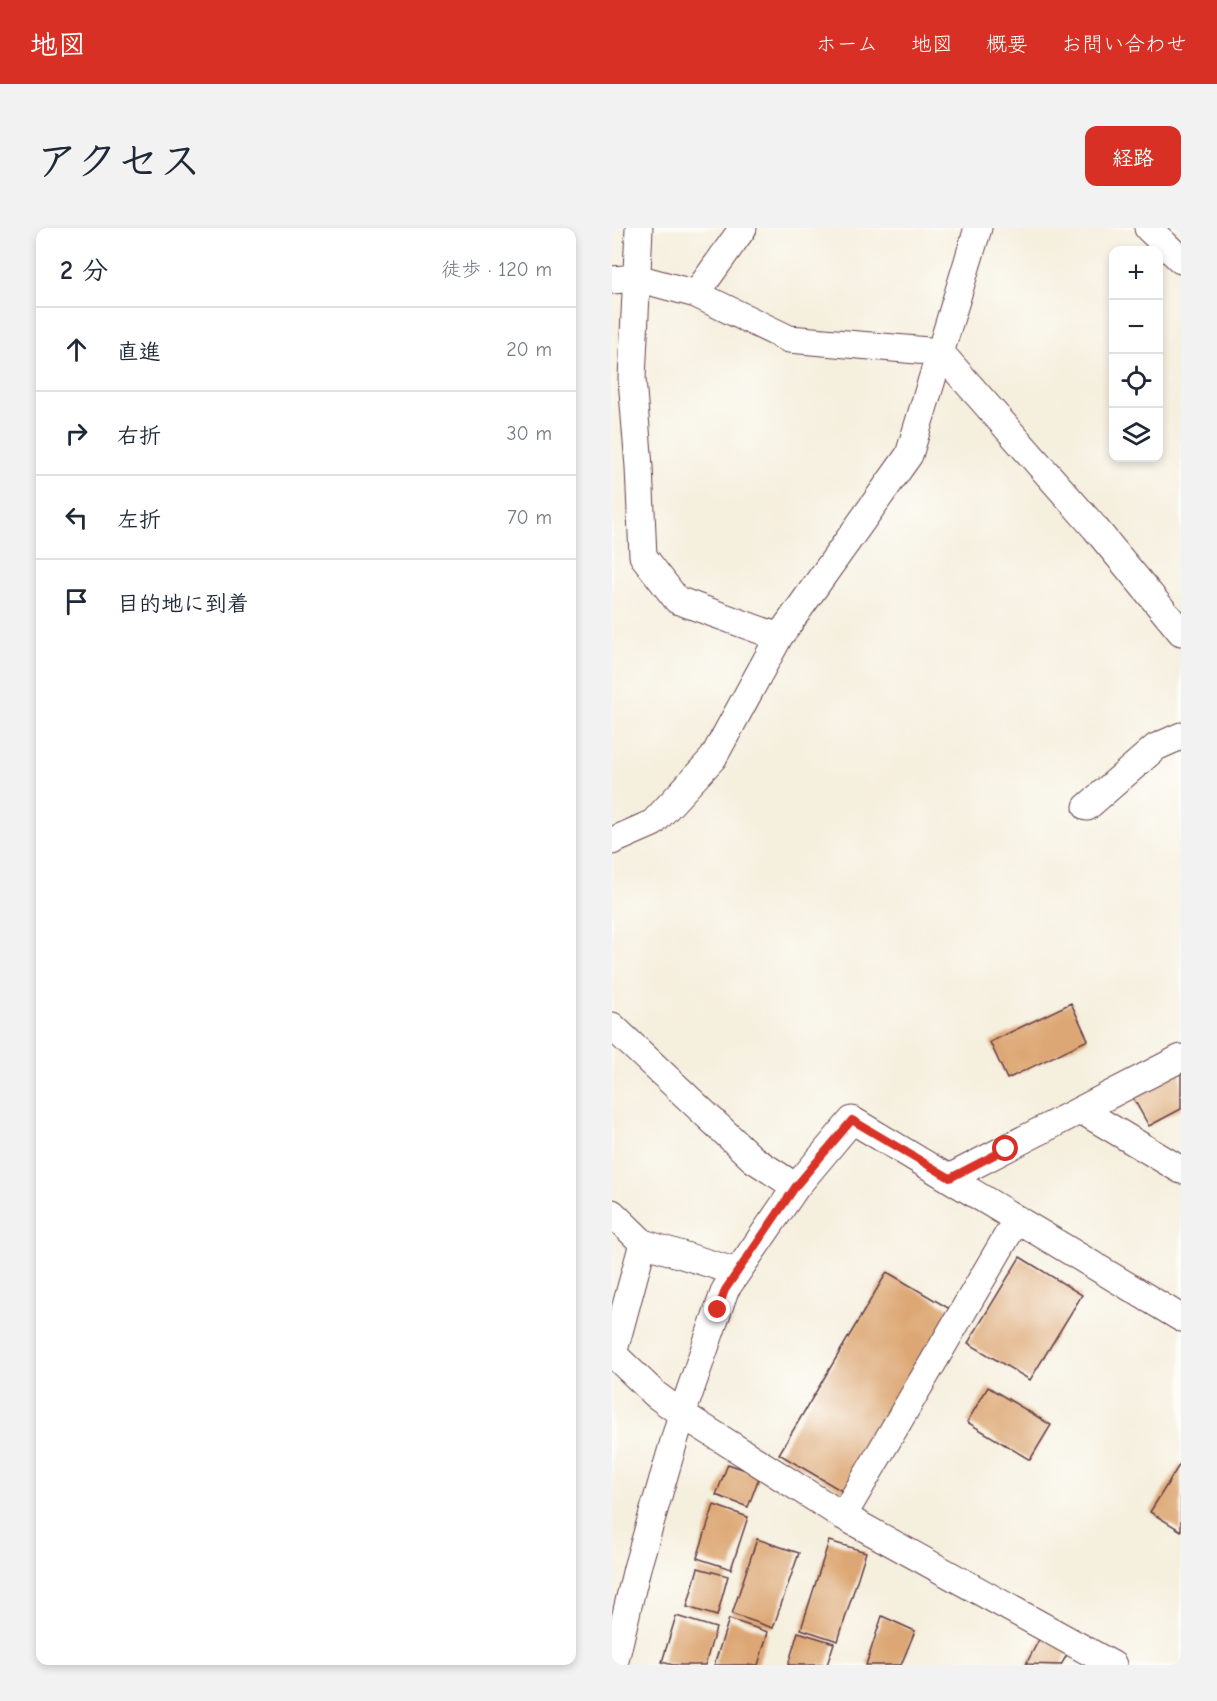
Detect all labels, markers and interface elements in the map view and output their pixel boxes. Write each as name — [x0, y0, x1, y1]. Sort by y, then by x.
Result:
text: 地図 — [30, 29, 86, 61]
text: ホーム — [816, 32, 878, 56]
text: 地図 — [911, 32, 953, 56]
text: 概要 — [986, 32, 1028, 56]
text: お問い合わせ — [1061, 32, 1187, 56]
button: 経路 — [1085, 126, 1181, 186]
text: アクセス — [36, 137, 201, 186]
map controls — [1109, 246, 1163, 462]
button: + — [1109, 246, 1163, 300]
text: 2 分 — [60, 256, 108, 286]
text: 徒歩 · 120 m — [441, 258, 552, 281]
button: − — [1109, 300, 1163, 354]
icon: ahead — [60, 333, 93, 366]
text: 20 m — [506, 338, 552, 361]
text: 直進 — [117, 339, 161, 365]
button: locate — [1109, 354, 1163, 408]
button: layers — [1109, 408, 1163, 462]
icon: right — [60, 417, 93, 450]
text: 30 m — [506, 422, 552, 445]
text: 右折 — [117, 423, 161, 449]
icon: left — [60, 501, 93, 534]
text: 70 m — [507, 506, 552, 529]
text: 左折 — [117, 507, 161, 533]
icon: arrive — [60, 585, 93, 618]
text: 目的地に到着 — [117, 591, 249, 617]
route start — [992, 1135, 1018, 1161]
route end — [704, 1296, 730, 1322]

